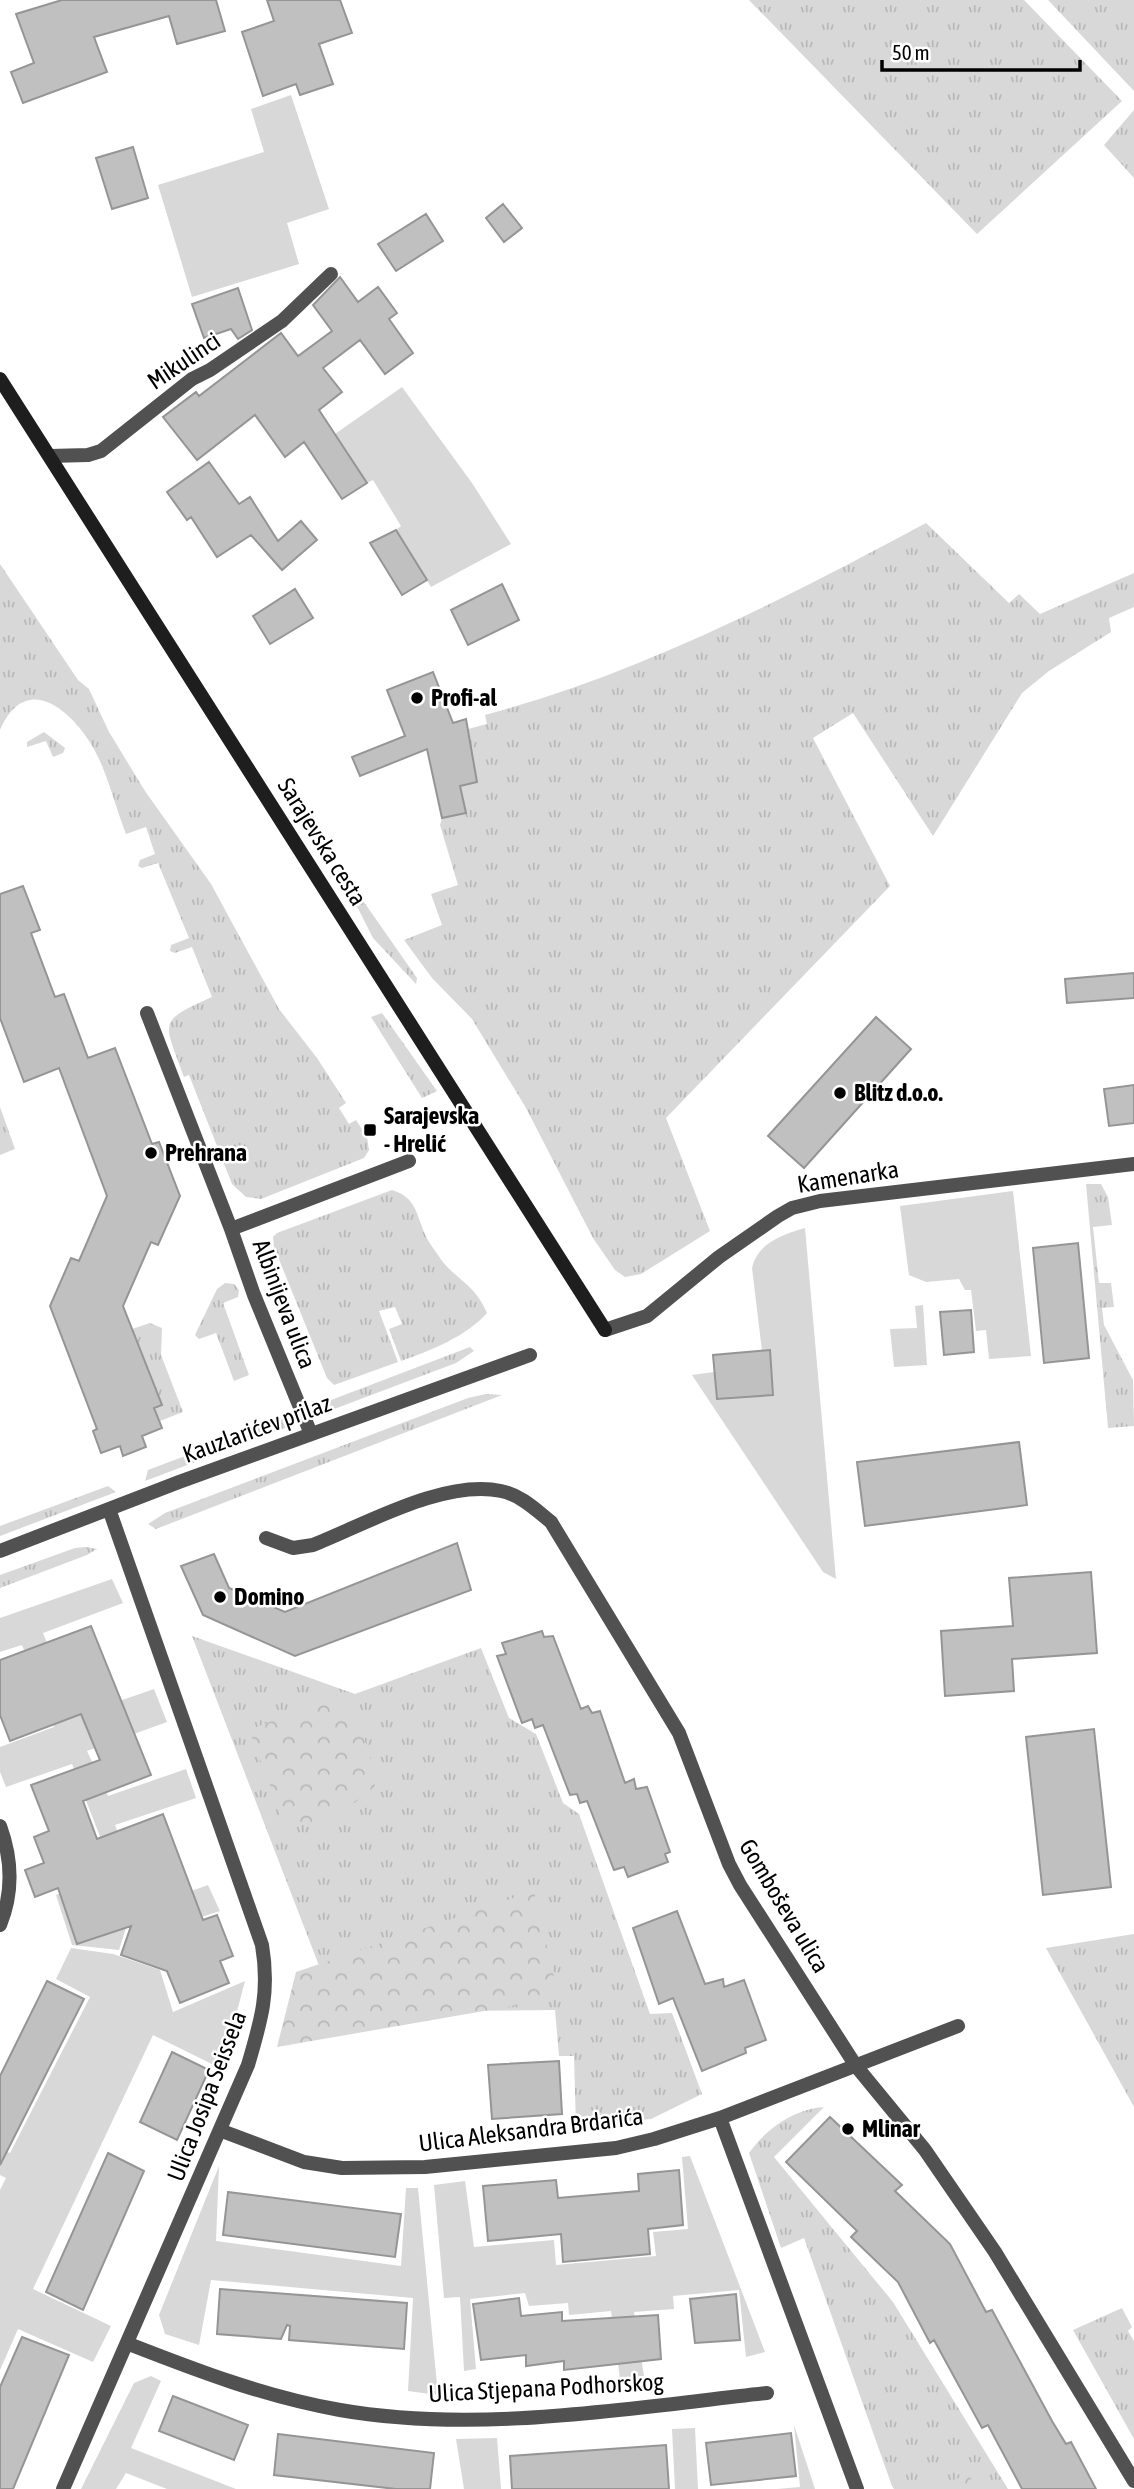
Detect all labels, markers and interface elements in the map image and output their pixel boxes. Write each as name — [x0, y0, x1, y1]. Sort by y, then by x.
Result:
scale bar — [882, 28, 1080, 72]
text: 50 m — [892, 40, 930, 64]
street label: Mikulinci — [142, 327, 225, 395]
place label: Profi-al — [431, 684, 497, 711]
marker: Profi-al — [409, 690, 425, 706]
street label: Sarajevska cesta — [273, 773, 372, 910]
place label: Blitz d.o.o. — [854, 1079, 943, 1106]
marker: Blitz d.o.o. — [832, 1085, 848, 1101]
place label: Sarajevska - Hrelić — [384, 1102, 479, 1157]
marker: Sarajevska - Hrelić — [362, 1122, 378, 1138]
place label: Prehrana — [165, 1139, 247, 1166]
marker: Prehrana — [143, 1145, 159, 1161]
street label: Kamenarka — [795, 1155, 901, 1198]
street label: Albinijeva ulica — [248, 1236, 321, 1372]
street label: Kauzlarićev prilaz — [179, 1389, 335, 1468]
place label: Domino — [234, 1583, 304, 1610]
marker: Domino — [212, 1589, 228, 1605]
street label: Gomboševa ulica — [734, 1834, 835, 1977]
street label: Ulica Josipa Seissela — [162, 2007, 251, 2185]
street label: Ulica Aleksandra Brdarića — [417, 2102, 645, 2157]
place label: Mlinar — [862, 2115, 921, 2142]
marker: Mlinar — [840, 2121, 856, 2137]
street label: Ulica Stjepana Podhorskog — [428, 2368, 665, 2407]

